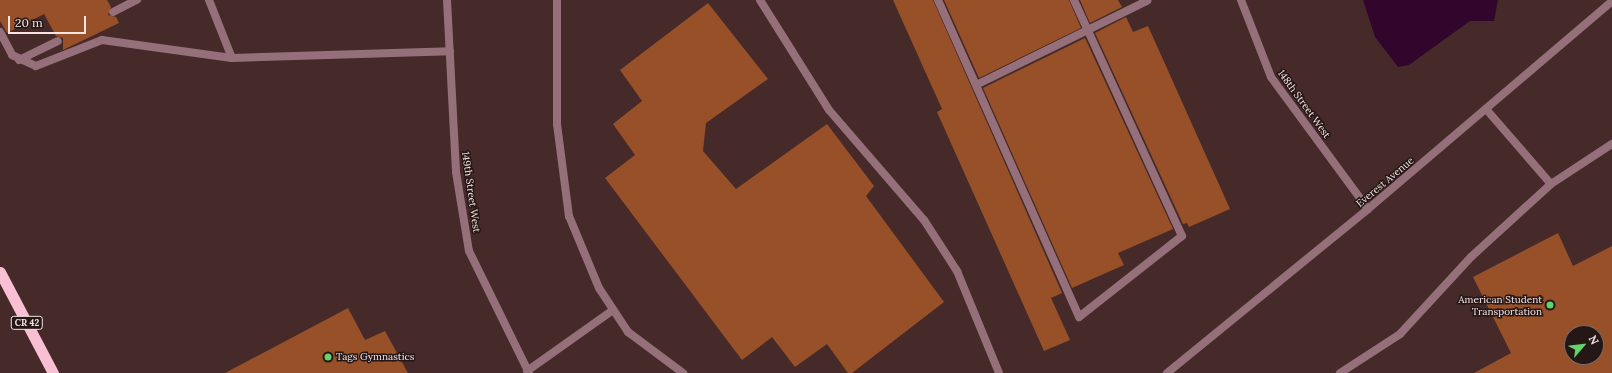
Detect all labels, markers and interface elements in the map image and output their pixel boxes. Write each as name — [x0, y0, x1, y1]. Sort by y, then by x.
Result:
scale bar — [10, 8, 88, 34]
text: 20 m — [15, 15, 43, 30]
street label: 148th Street West — [1275, 67, 1333, 141]
street label: 149th Street West — [459, 151, 483, 233]
street label: Everest Avenue — [1354, 154, 1416, 210]
place label: American Student Transportation — [1458, 293, 1542, 316]
marker: American Student Transportation — [1545, 300, 1555, 310]
road number: CR 42 — [10, 316, 44, 330]
north arrow — [1564, 325, 1604, 365]
text: N — [1586, 333, 1602, 347]
place label: Tags Gymnastics — [336, 351, 414, 363]
marker: Tags Gymnastics — [323, 352, 333, 362]

